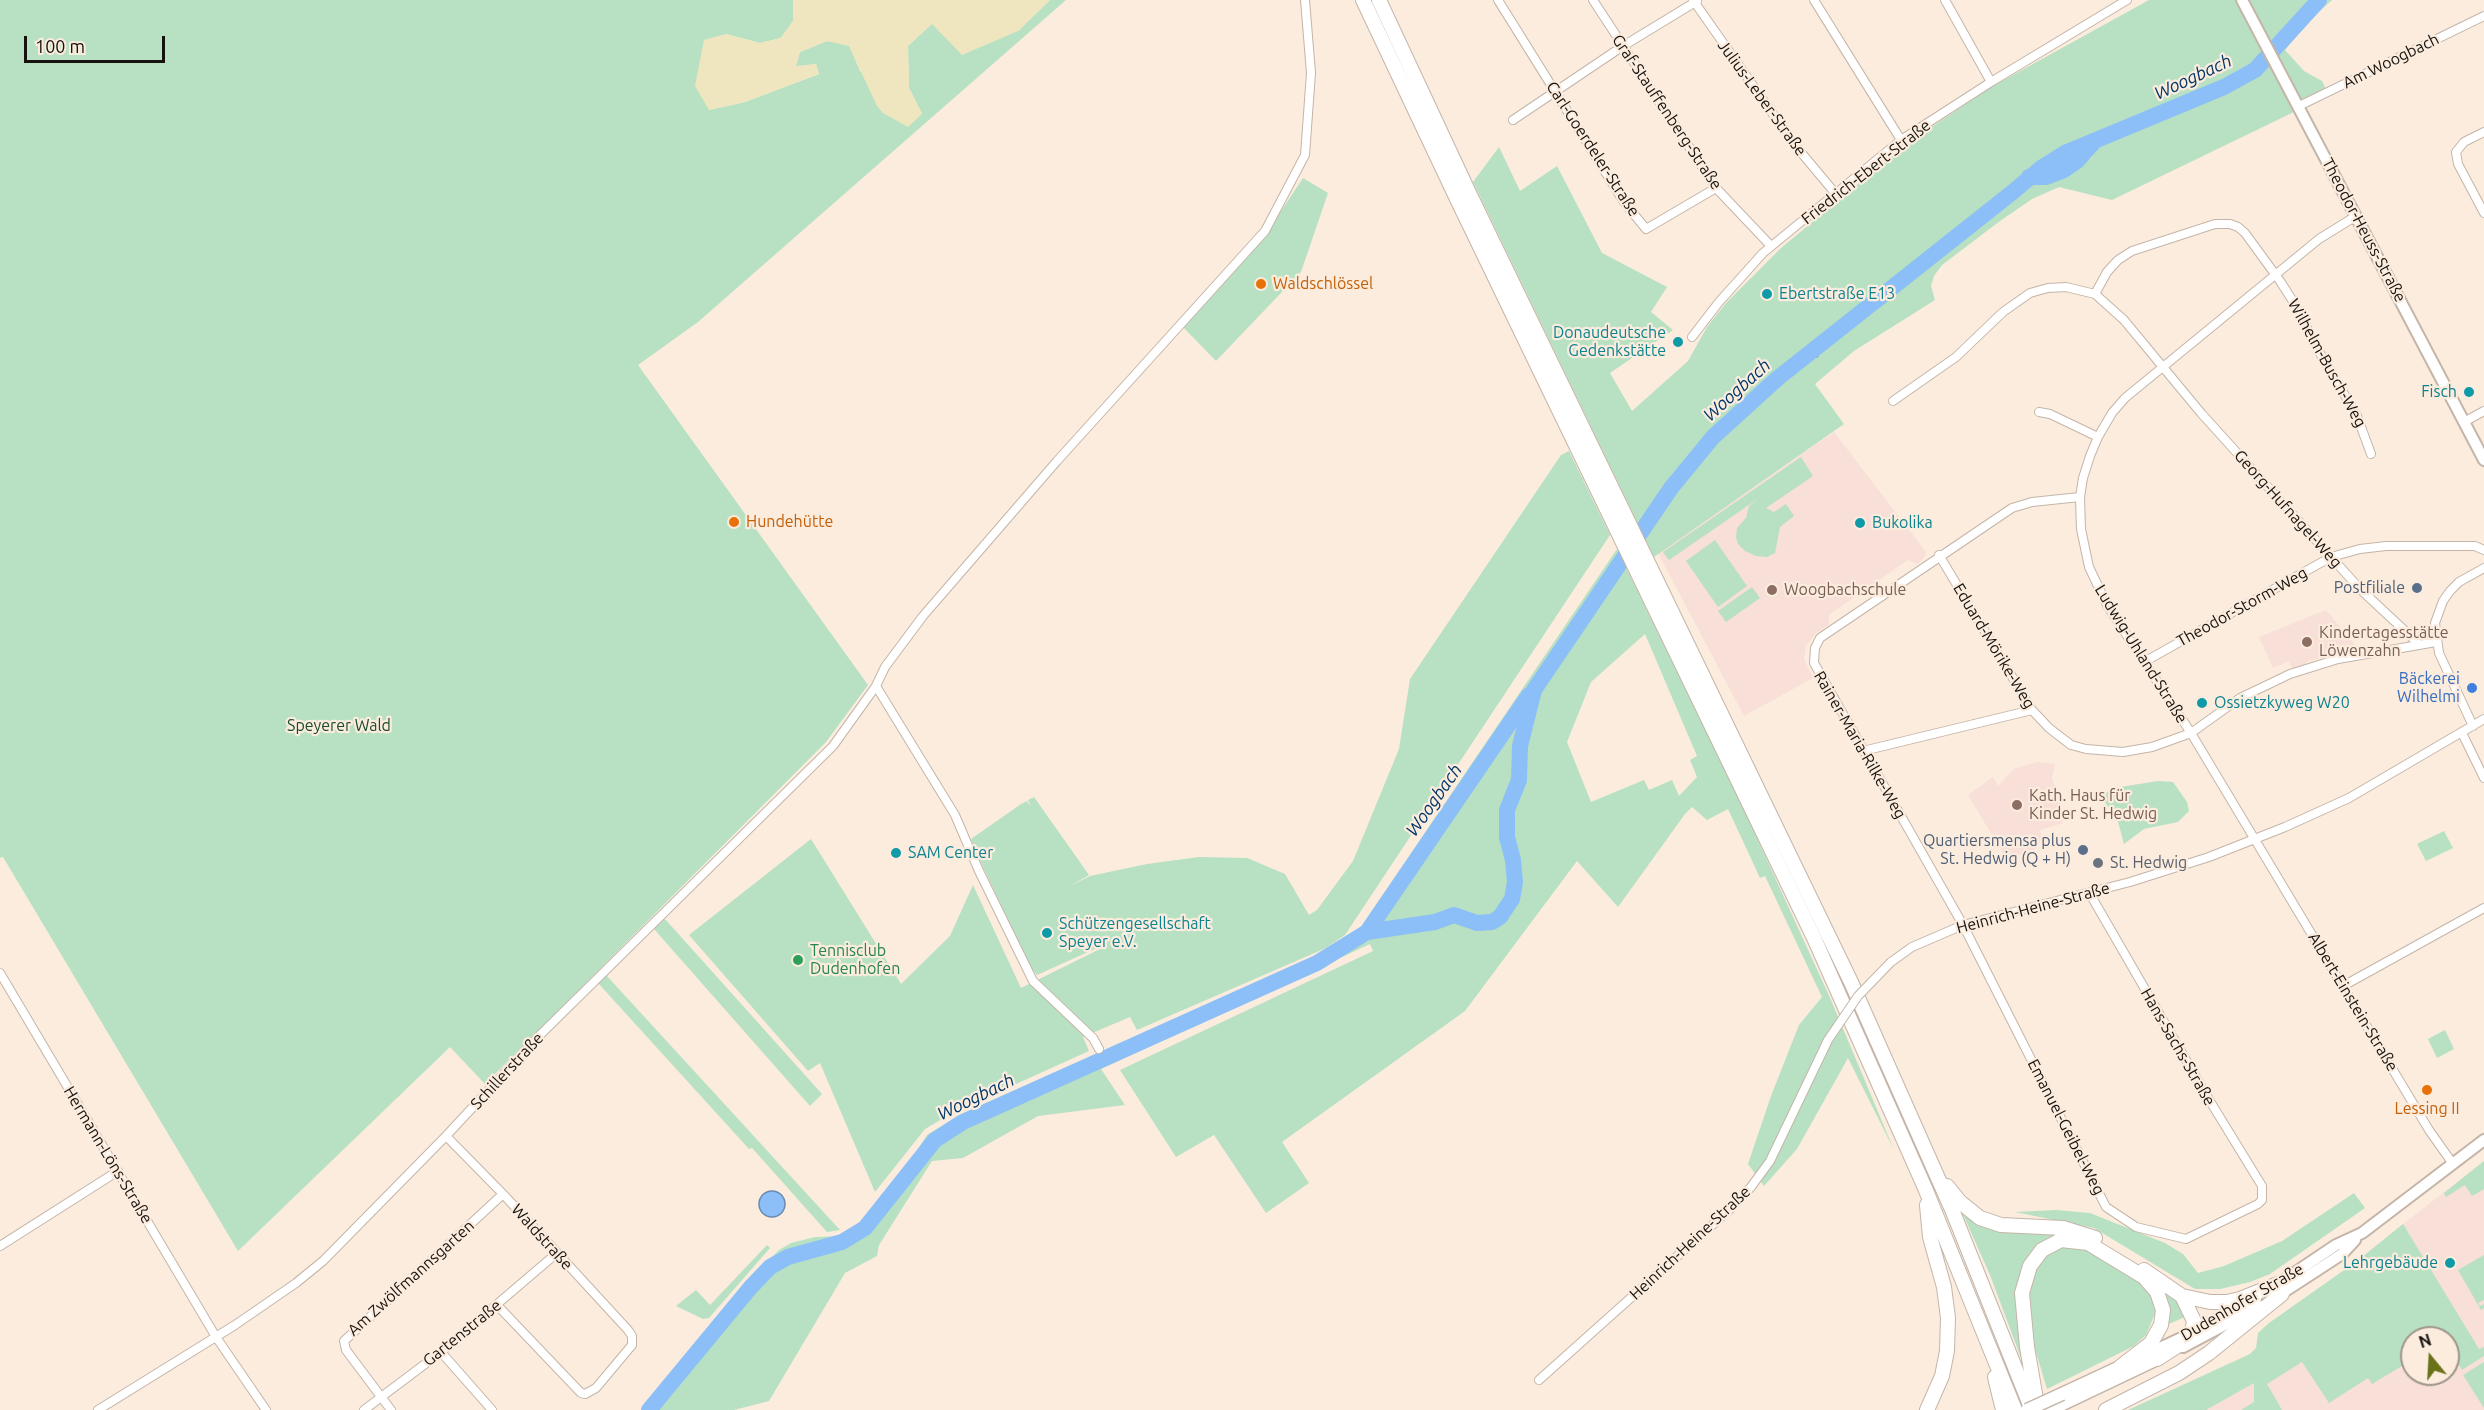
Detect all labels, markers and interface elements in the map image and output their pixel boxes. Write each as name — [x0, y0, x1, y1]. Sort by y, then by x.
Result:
scale bar — [27, 24, 168, 62]
street label: Am Woogbach — [2340, 29, 2442, 93]
street label: Graf-Stauffenberg-Straße — [1608, 31, 1726, 193]
text: 100 m — [35, 36, 85, 56]
street label: Julius-Leber-Straße — [1713, 36, 1811, 160]
water label: Woogbach — [2151, 50, 2235, 104]
street label: Carl-Goerdeler-Straße — [1542, 78, 1644, 220]
street label: Friedrich-Ebert-Straße — [1798, 116, 1934, 228]
street label: Theodor-Heuss-Straße — [2318, 155, 2410, 305]
place label: Waldschlössel — [1273, 274, 1373, 294]
marker: Waldschlössel — [1254, 277, 1268, 291]
place label: Ebertstraße E13 — [1779, 284, 1895, 304]
marker: Ebertstraße E13 — [1760, 287, 1774, 301]
street label: Wilhelm-Busch-Weg — [2284, 295, 2370, 431]
place label: Donaudeutsche Gedenkstätte — [1553, 323, 1666, 361]
marker: Donaudeutsche Gedenkstätte — [1671, 335, 1685, 349]
water label: Woogbach — [1699, 354, 1775, 426]
place label: Fisch — [2421, 382, 2457, 402]
marker: Fisch — [2462, 385, 2476, 399]
street label: Georg-Hufnagel-Weg — [2230, 446, 2346, 572]
place label: Hundehütte — [746, 512, 833, 532]
place label: Bukolika — [1872, 513, 1933, 533]
marker: Hundehütte — [727, 515, 741, 529]
marker: Bukolika — [1853, 516, 1867, 530]
street label: Theodor-Storm-Weg — [2173, 563, 2311, 651]
place label: Postfiliale — [2334, 578, 2405, 598]
place label: Woogbachschule — [1784, 580, 1906, 600]
street label: Eduard-Mörike-Weg — [1949, 580, 2039, 712]
street label: Ludwig-Uhland-Straße — [2091, 581, 2191, 727]
marker: Postfiliale — [2410, 581, 2424, 595]
marker: Woogbachschule — [1765, 583, 1779, 597]
place label: Kindertagesstätte Löwenzahn — [2319, 623, 2449, 661]
marker: Kindertagesstätte Löwenzahn — [2300, 635, 2314, 649]
street label: Rainer-Maria-Rilke-Weg — [1810, 668, 1910, 822]
place label: Bäckerei Wilhelmi — [2397, 669, 2460, 707]
marker: Bäckerei Wilhelmi — [2465, 681, 2479, 695]
place label: Ossietzkyweg W20 — [2214, 693, 2350, 713]
marker: Ossietzkyweg W20 — [2195, 696, 2209, 710]
park label: Speyerer Wald — [287, 716, 391, 736]
water label: Woogbach — [1401, 760, 1467, 840]
place label: Kath. Haus für Kinder St. Hedwig — [2029, 786, 2157, 824]
marker: Kath. Haus für Kinder St. Hedwig — [2010, 798, 2024, 812]
place label: Quartiersmensa plus St. Hedwig (Q + H) — [1923, 831, 2071, 869]
place label: SAM Center — [908, 843, 993, 863]
marker: Quartiersmensa plus St. Hedwig (Q + H) — [2076, 843, 2090, 857]
marker: SAM Center — [889, 846, 903, 860]
place label: St. Hedwig — [2110, 853, 2187, 873]
marker: St. Hedwig — [2091, 856, 2105, 870]
street label: Heinrich-Heine-Straße — [1954, 878, 2112, 938]
place label: Schützengesellschaft Speyer e.V. — [1059, 914, 1211, 952]
marker: Schützengesellschaft Speyer e.V. — [1040, 926, 1054, 940]
street label: Albert-Einstein-Straße — [2304, 929, 2402, 1075]
place label: Tennisclub Dudenhofen — [810, 941, 900, 979]
marker: Tennisclub Dudenhofen — [791, 953, 805, 967]
street label: Hans-Sachs-Straße — [2137, 985, 2219, 1109]
street label: Schillerstraße — [467, 1029, 547, 1113]
street label: Emanuel-Geibel-Weg — [2023, 1056, 2109, 1198]
water label: Woogbach — [934, 1069, 1018, 1125]
street label: Hermann-Löns-Straße — [59, 1083, 157, 1227]
marker: Lessing II — [2420, 1083, 2434, 1097]
place label: Lessing II — [2395, 1099, 2459, 1119]
street label: Heinrich-Heine-Straße — [1626, 1182, 1754, 1304]
street label: Waldstraße — [507, 1200, 577, 1274]
street label: Am Zwölfmannsgarten — [344, 1216, 478, 1340]
place label: Lehrgebäude — [2343, 1253, 2438, 1273]
marker: Lehrgebäude — [2443, 1256, 2457, 1270]
street label: Dudenhofer Straße — [2177, 1259, 2307, 1345]
street label: Gartenstraße — [419, 1296, 505, 1370]
north arrow — [2400, 1326, 2460, 1386]
text: N — [2417, 1330, 2434, 1351]

